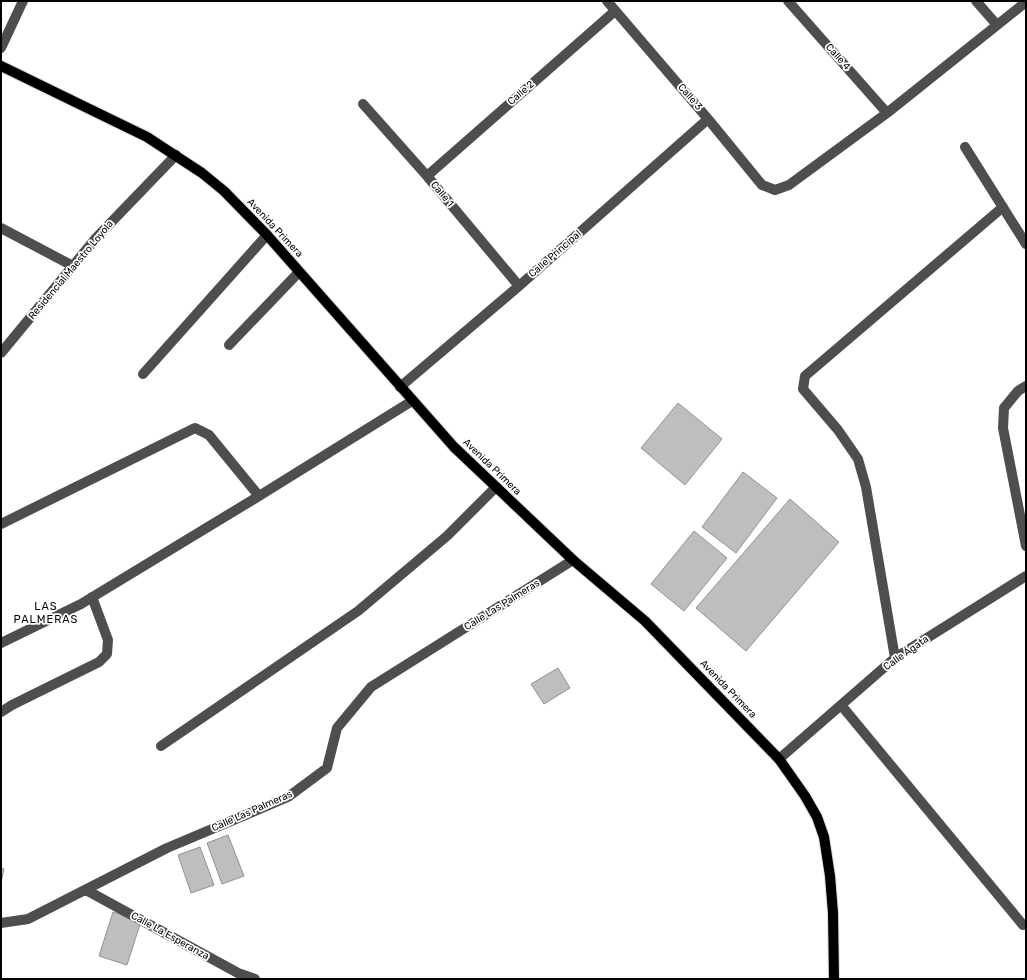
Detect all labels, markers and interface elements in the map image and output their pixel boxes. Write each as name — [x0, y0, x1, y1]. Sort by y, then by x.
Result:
street label: Calle 4 — [823, 41, 853, 73]
street label: Calle 2 — [505, 78, 537, 108]
street label: Calle 3 — [675, 81, 705, 113]
street label: Calle 1 — [428, 179, 456, 209]
street label: Avenida Primera — [245, 196, 305, 260]
street label: Residencial Maestro Loyola — [26, 218, 116, 322]
street label: Calle Principal — [526, 228, 584, 280]
street label: Avenida Primera — [460, 436, 524, 498]
street label: Calle Las Palmeras — [462, 577, 542, 633]
district label: LAS PALMERAS — [14, 600, 78, 626]
street label: Calle Ágata — [881, 633, 931, 673]
street label: Avenida Primera — [697, 657, 759, 721]
street label: Calle Las Palmeras — [210, 788, 294, 834]
street label: Calle La Esperanza — [129, 910, 211, 962]

